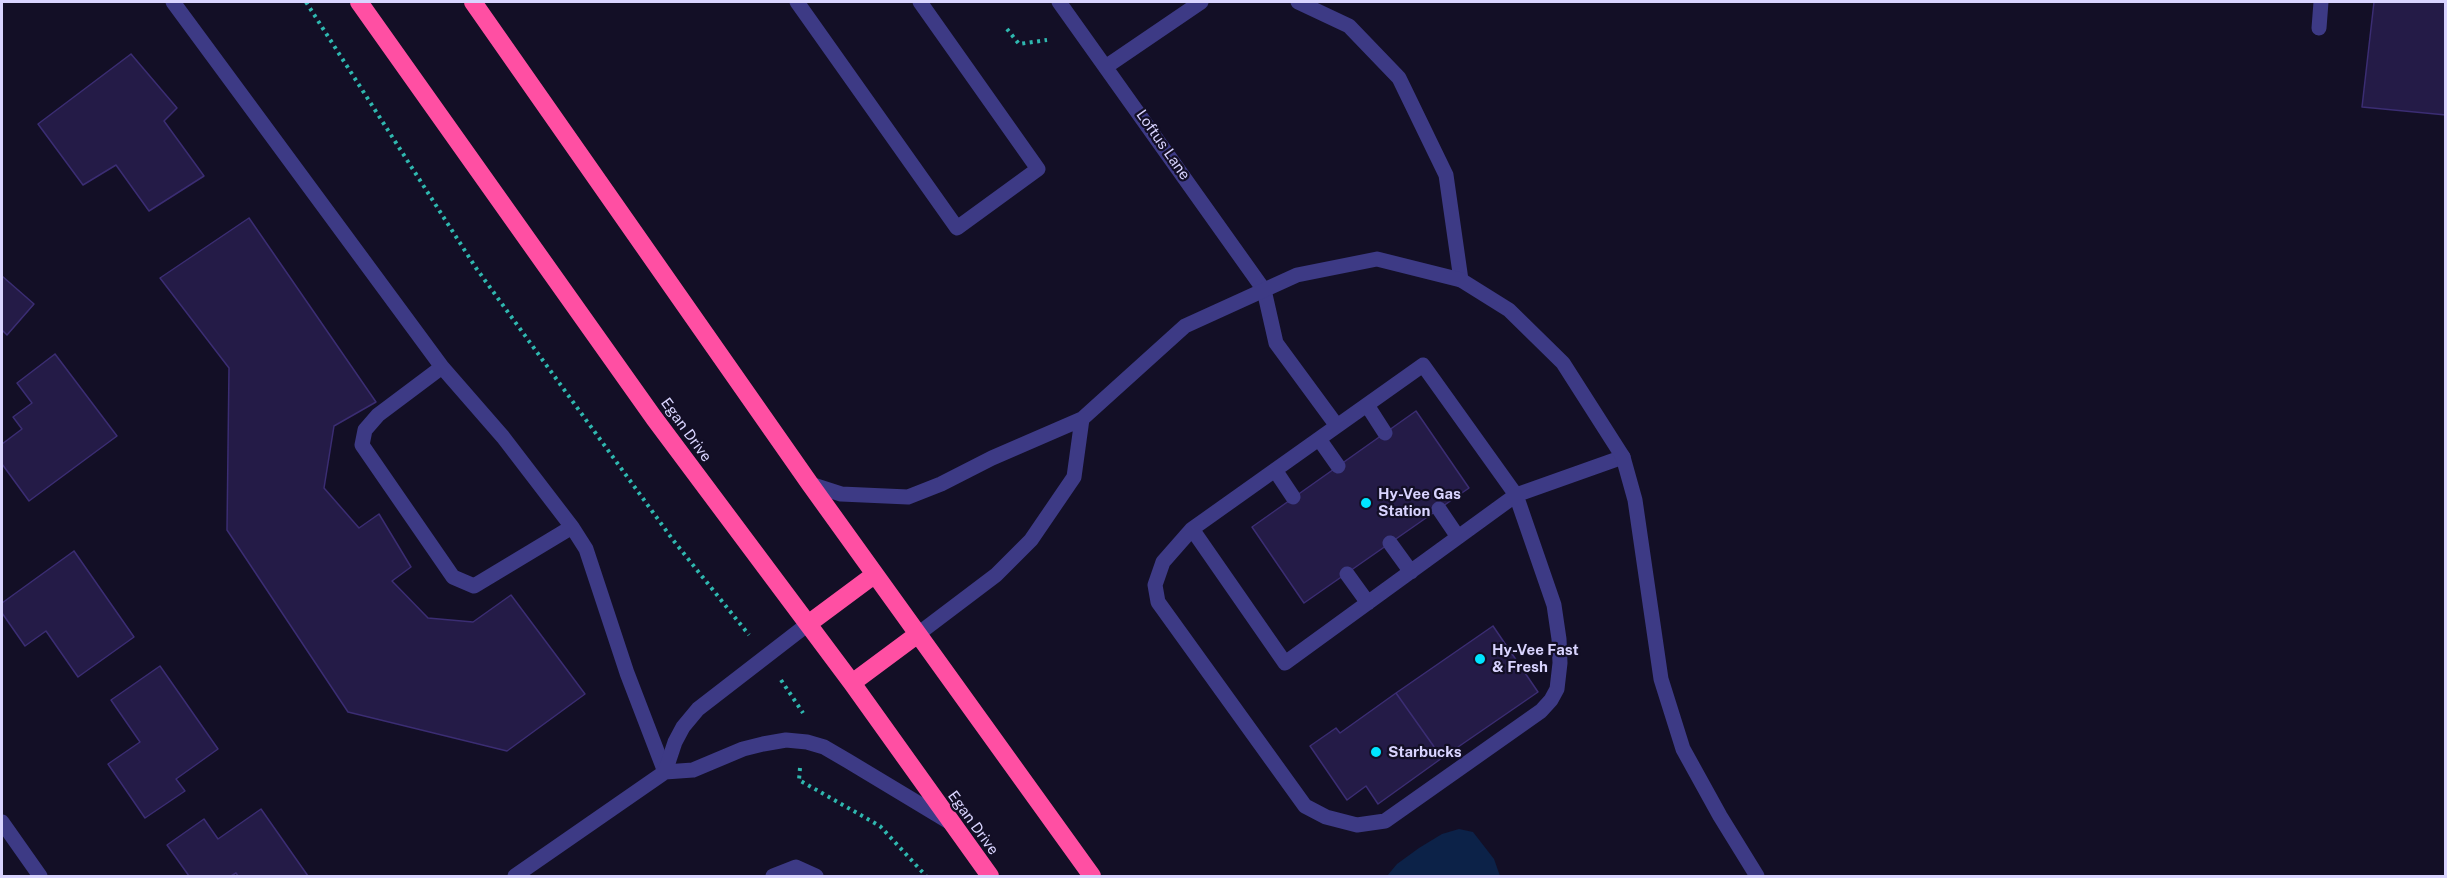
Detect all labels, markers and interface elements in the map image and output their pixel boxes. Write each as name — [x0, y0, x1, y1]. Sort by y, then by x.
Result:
street label: Loftus Lane — [1132, 106, 1194, 184]
street label: Egan Drive — [657, 394, 715, 466]
place label: Hy-Vee Gas Station — [1378, 485, 1461, 520]
marker: Hy-Vee Gas Station — [1359, 496, 1373, 510]
place label: Hy-Vee Fast & Fresh — [1492, 641, 1579, 676]
marker: Hy-Vee Fast & Fresh — [1473, 652, 1487, 666]
place label: Starbucks — [1388, 743, 1462, 761]
marker: Starbucks — [1369, 745, 1383, 759]
street label: Egan Drive — [944, 787, 1002, 859]

